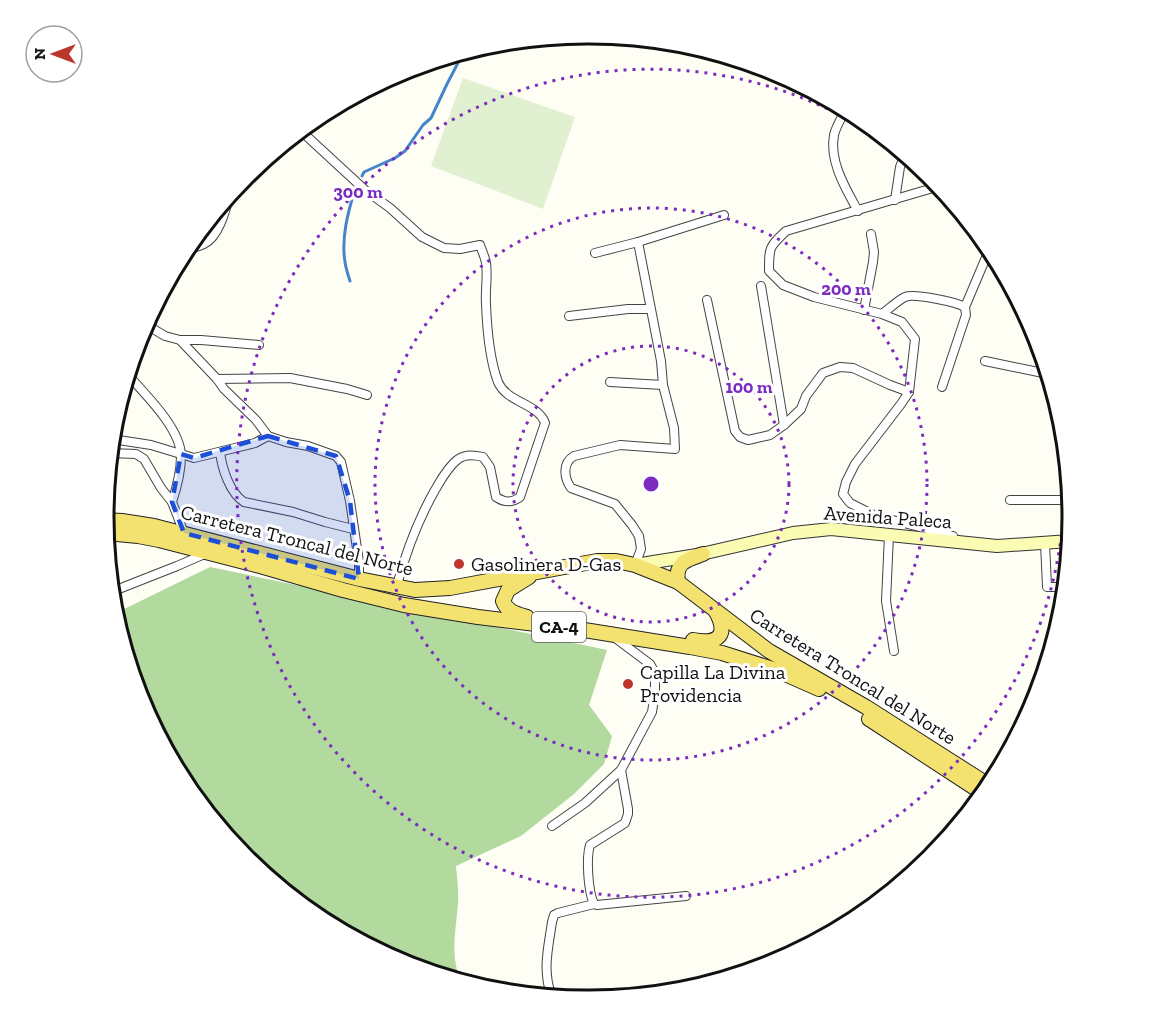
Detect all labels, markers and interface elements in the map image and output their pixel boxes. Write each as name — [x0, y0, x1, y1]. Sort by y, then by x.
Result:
north arrow — [24, 24, 84, 84]
text: N — [30, 48, 49, 60]
text: 300 m — [333, 181, 383, 203]
text: 200 m — [821, 278, 871, 300]
text: 100 m — [725, 376, 773, 398]
centre of rings — [641, 474, 661, 494]
street label: Carretera Troncal del Norte — [178, 499, 416, 581]
street label: Avenida Paleca — [823, 501, 953, 533]
place label: Gasolinera D-Gas — [471, 552, 621, 576]
marker: Gasolinera D-Gas — [452, 557, 466, 571]
street label: Carretera Troncal del Norte — [745, 603, 961, 749]
road number: CA-4 — [532, 612, 586, 642]
place label: Capilla La Divina Providencia — [640, 660, 786, 707]
marker: Capilla La Divina Providencia — [621, 677, 635, 691]

